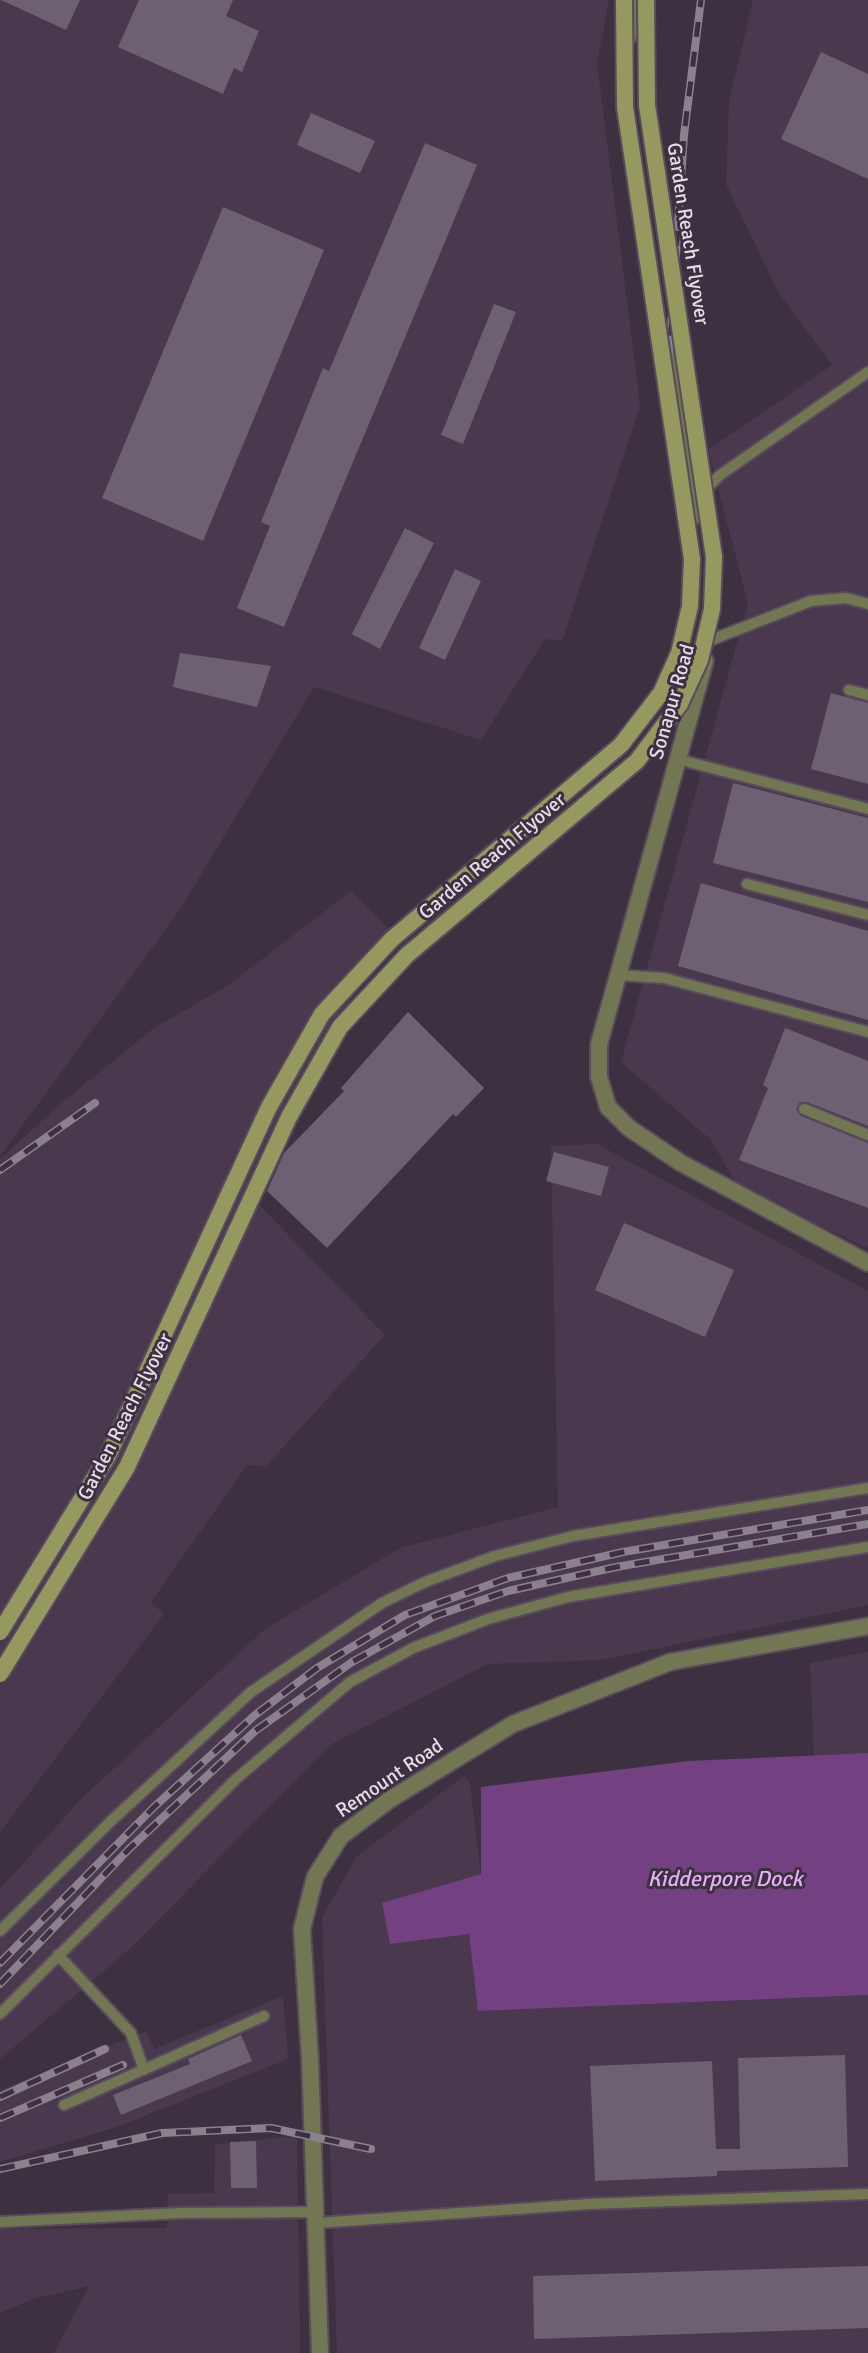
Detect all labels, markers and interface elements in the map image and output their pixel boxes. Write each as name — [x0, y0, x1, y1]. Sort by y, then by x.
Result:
street label: Garden Reach Flyover — [661, 141, 713, 327]
street label: Sonapur Road — [645, 642, 701, 762]
street label: Garden Reach Flyover — [415, 789, 571, 925]
street label: Garden Reach Flyover — [73, 1329, 179, 1505]
street label: Remount Road — [332, 1734, 448, 1824]
water label: Kidderpore Dock — [647, 1867, 803, 1893]

